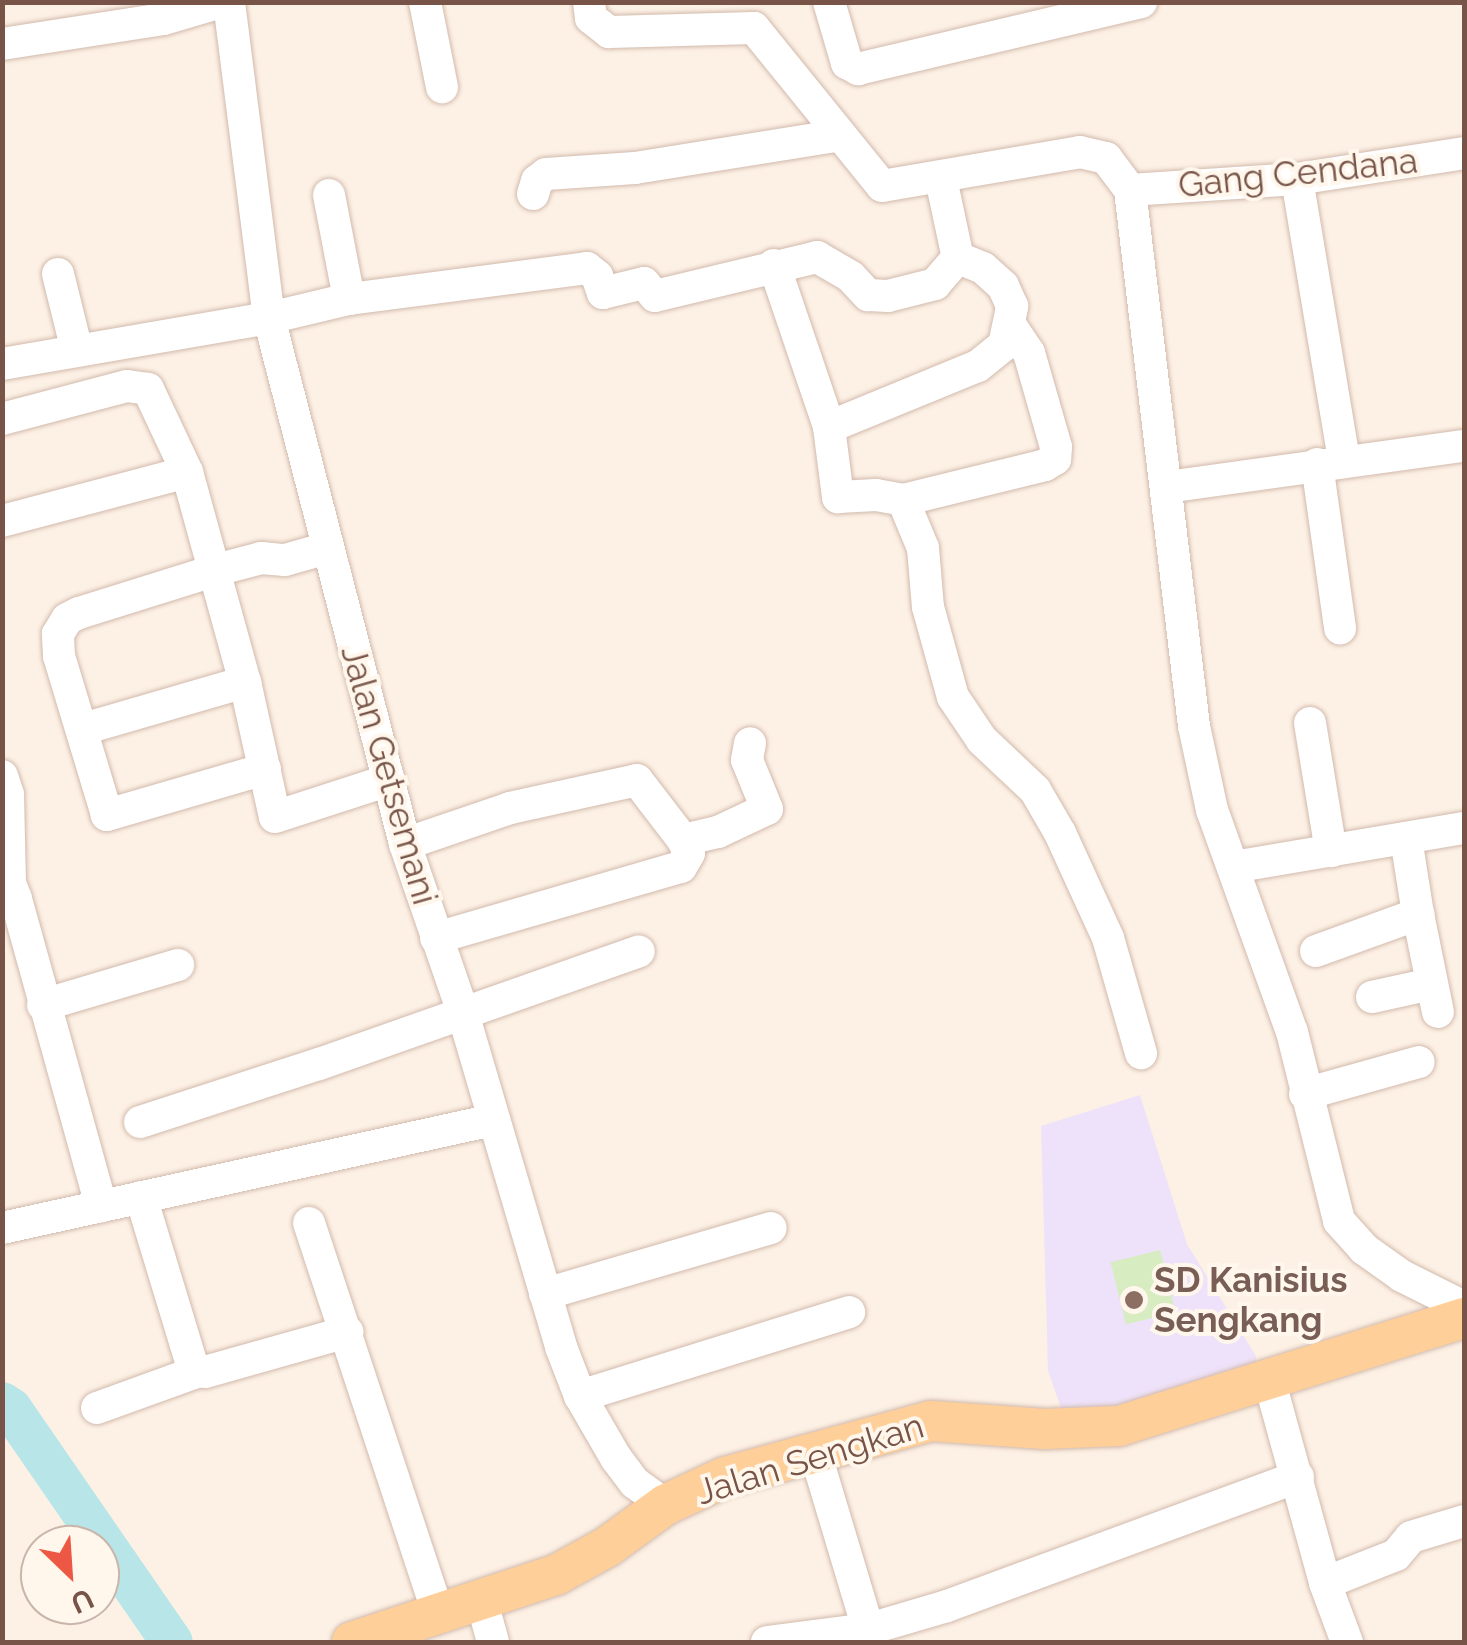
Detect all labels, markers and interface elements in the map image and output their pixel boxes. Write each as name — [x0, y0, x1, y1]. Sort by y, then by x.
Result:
street label: Gang Cendana — [1176, 140, 1420, 206]
street label: Jalan Getsemani — [332, 641, 446, 909]
place label: SD Kanisius Sengkang — [1154, 1259, 1347, 1341]
marker: SD Kanisius Sengkang — [1123, 1289, 1145, 1311]
street label: Jalan Sengkan — [691, 1405, 929, 1513]
north arrow — [20, 1525, 120, 1625]
text: U — [66, 1581, 99, 1620]

